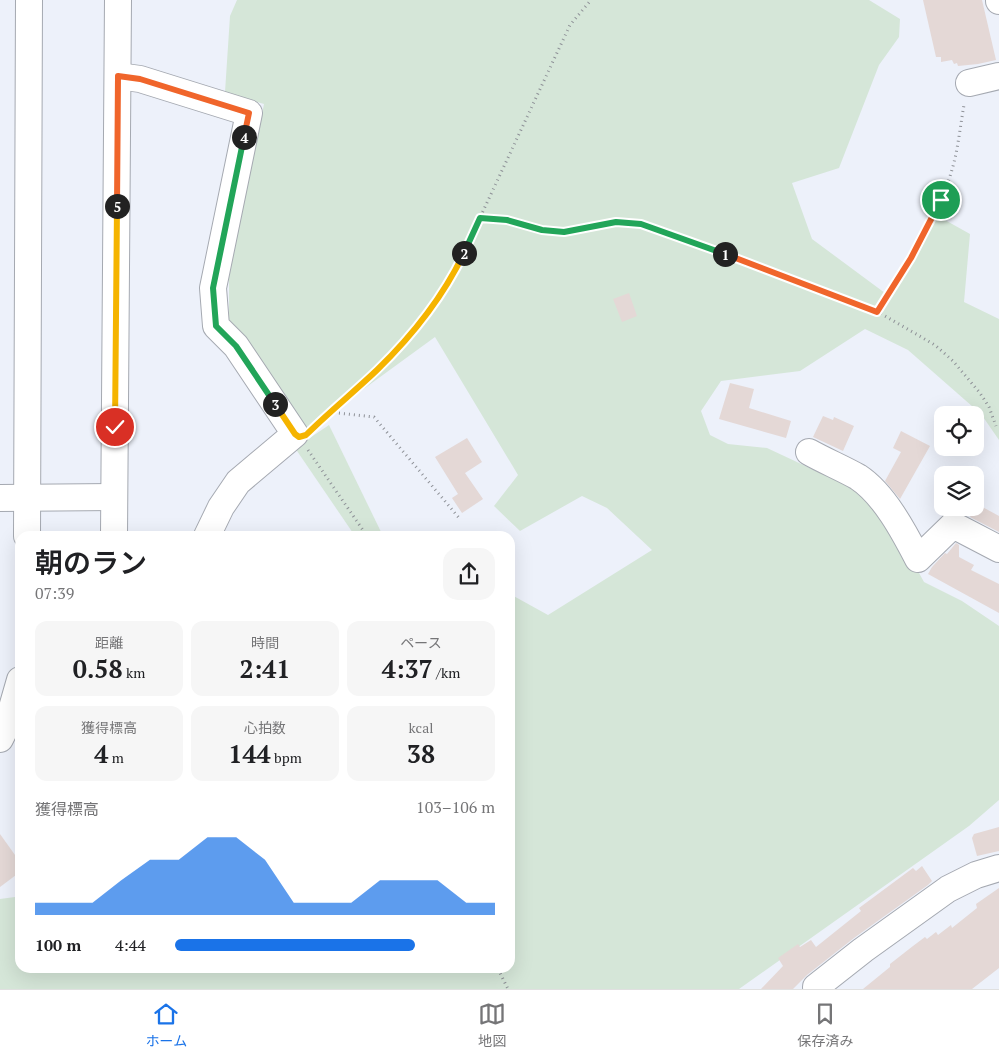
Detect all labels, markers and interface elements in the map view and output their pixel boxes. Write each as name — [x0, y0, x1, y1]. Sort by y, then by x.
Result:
pin: 4 — [232, 124, 256, 150]
text: 4 — [241, 128, 248, 147]
pin — [920, 179, 962, 221]
icon: arrive — [927, 186, 955, 214]
pin: 5 — [104, 194, 130, 218]
text: 5 — [114, 197, 121, 216]
pin: 2 — [452, 240, 476, 266]
pin: 1 — [712, 242, 738, 266]
text: 2 — [461, 244, 468, 263]
text: 1 — [722, 245, 729, 264]
pin: 3 — [262, 392, 288, 416]
text: 3 — [272, 395, 279, 414]
pin — [94, 406, 136, 448]
map controls — [934, 406, 984, 516]
button: locate — [934, 406, 984, 456]
icon: check — [101, 413, 129, 441]
button: layers — [934, 466, 984, 516]
text: 朝のラン — [35, 544, 147, 581]
button: share — [443, 548, 495, 600]
text: 07:39 — [35, 582, 74, 604]
text: 距離 — [95, 633, 123, 652]
text: 時間 — [251, 633, 279, 652]
text: ペース — [400, 633, 442, 652]
text: 0.58 — [73, 652, 123, 685]
text: 2:41 — [240, 652, 290, 685]
text: 4:37 — [382, 652, 433, 685]
text: km — [123, 663, 145, 682]
text: /km — [433, 663, 460, 682]
text: 獲得標高 — [81, 718, 137, 737]
text: 心拍数 — [244, 718, 286, 737]
text: kcal — [409, 718, 433, 737]
text: 4 — [94, 737, 108, 770]
text: 144 — [228, 737, 271, 770]
text: 38 — [407, 737, 435, 770]
text: m — [108, 748, 124, 767]
text: bpm — [271, 748, 302, 767]
text: 103–106 m — [416, 796, 495, 818]
text: 獲得標高 — [35, 798, 99, 820]
text: 100 m — [35, 934, 81, 956]
text: 4:44 — [115, 934, 146, 956]
tab: ホーム — [146, 1000, 187, 1050]
tab: 地図 — [478, 1000, 506, 1050]
tab: 保存済み — [797, 1000, 853, 1050]

